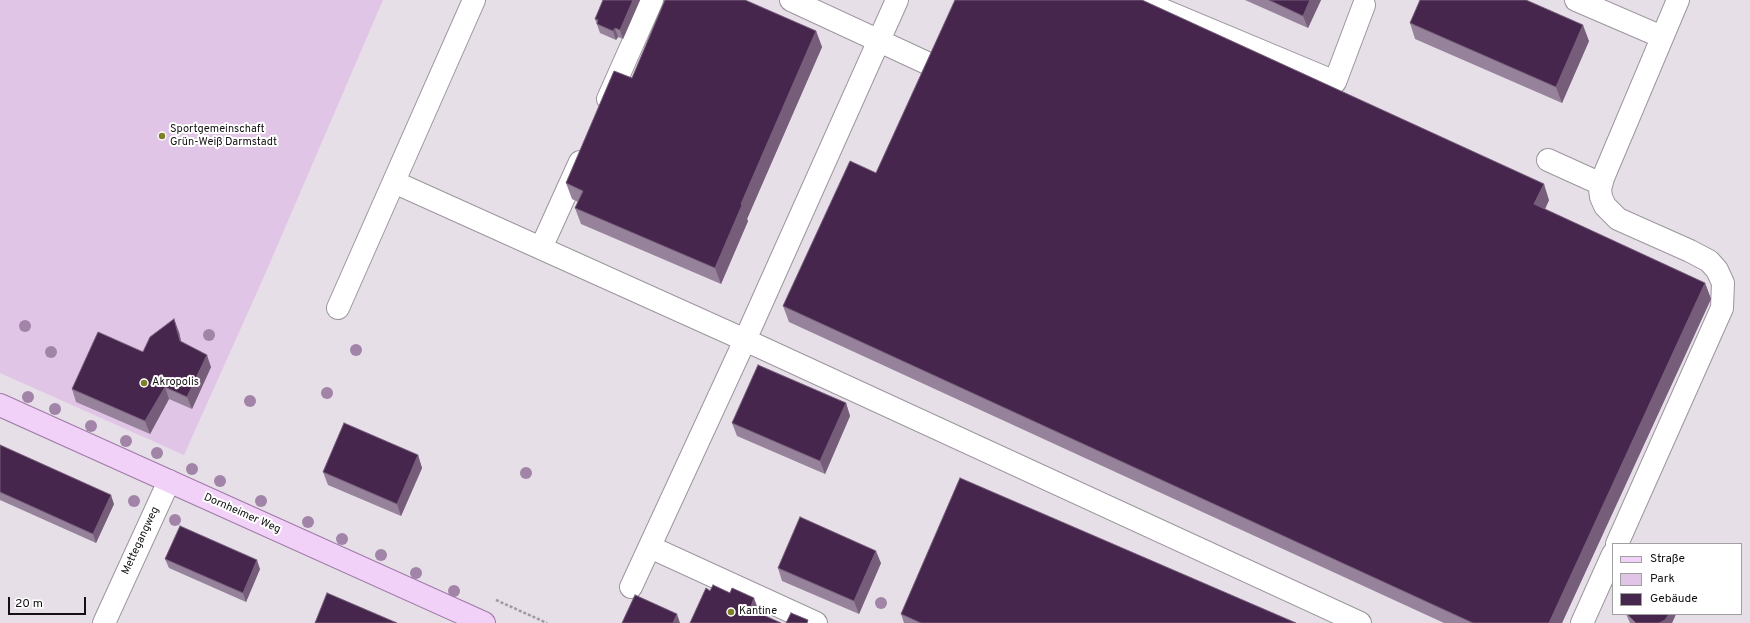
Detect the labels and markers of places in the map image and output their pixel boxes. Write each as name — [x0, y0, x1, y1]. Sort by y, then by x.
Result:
place label: Sportgemeinschaft Grün-Weiß Darmstadt — [170, 123, 277, 149]
marker: Sportgemeinschaft Grün-Weiß Darmstadt — [157, 131, 167, 141]
place label: Akropolis — [152, 376, 199, 390]
marker: Akropolis — [139, 378, 149, 388]
place label: Kantine — [739, 605, 777, 619]
marker: Kantine — [726, 607, 736, 617]

